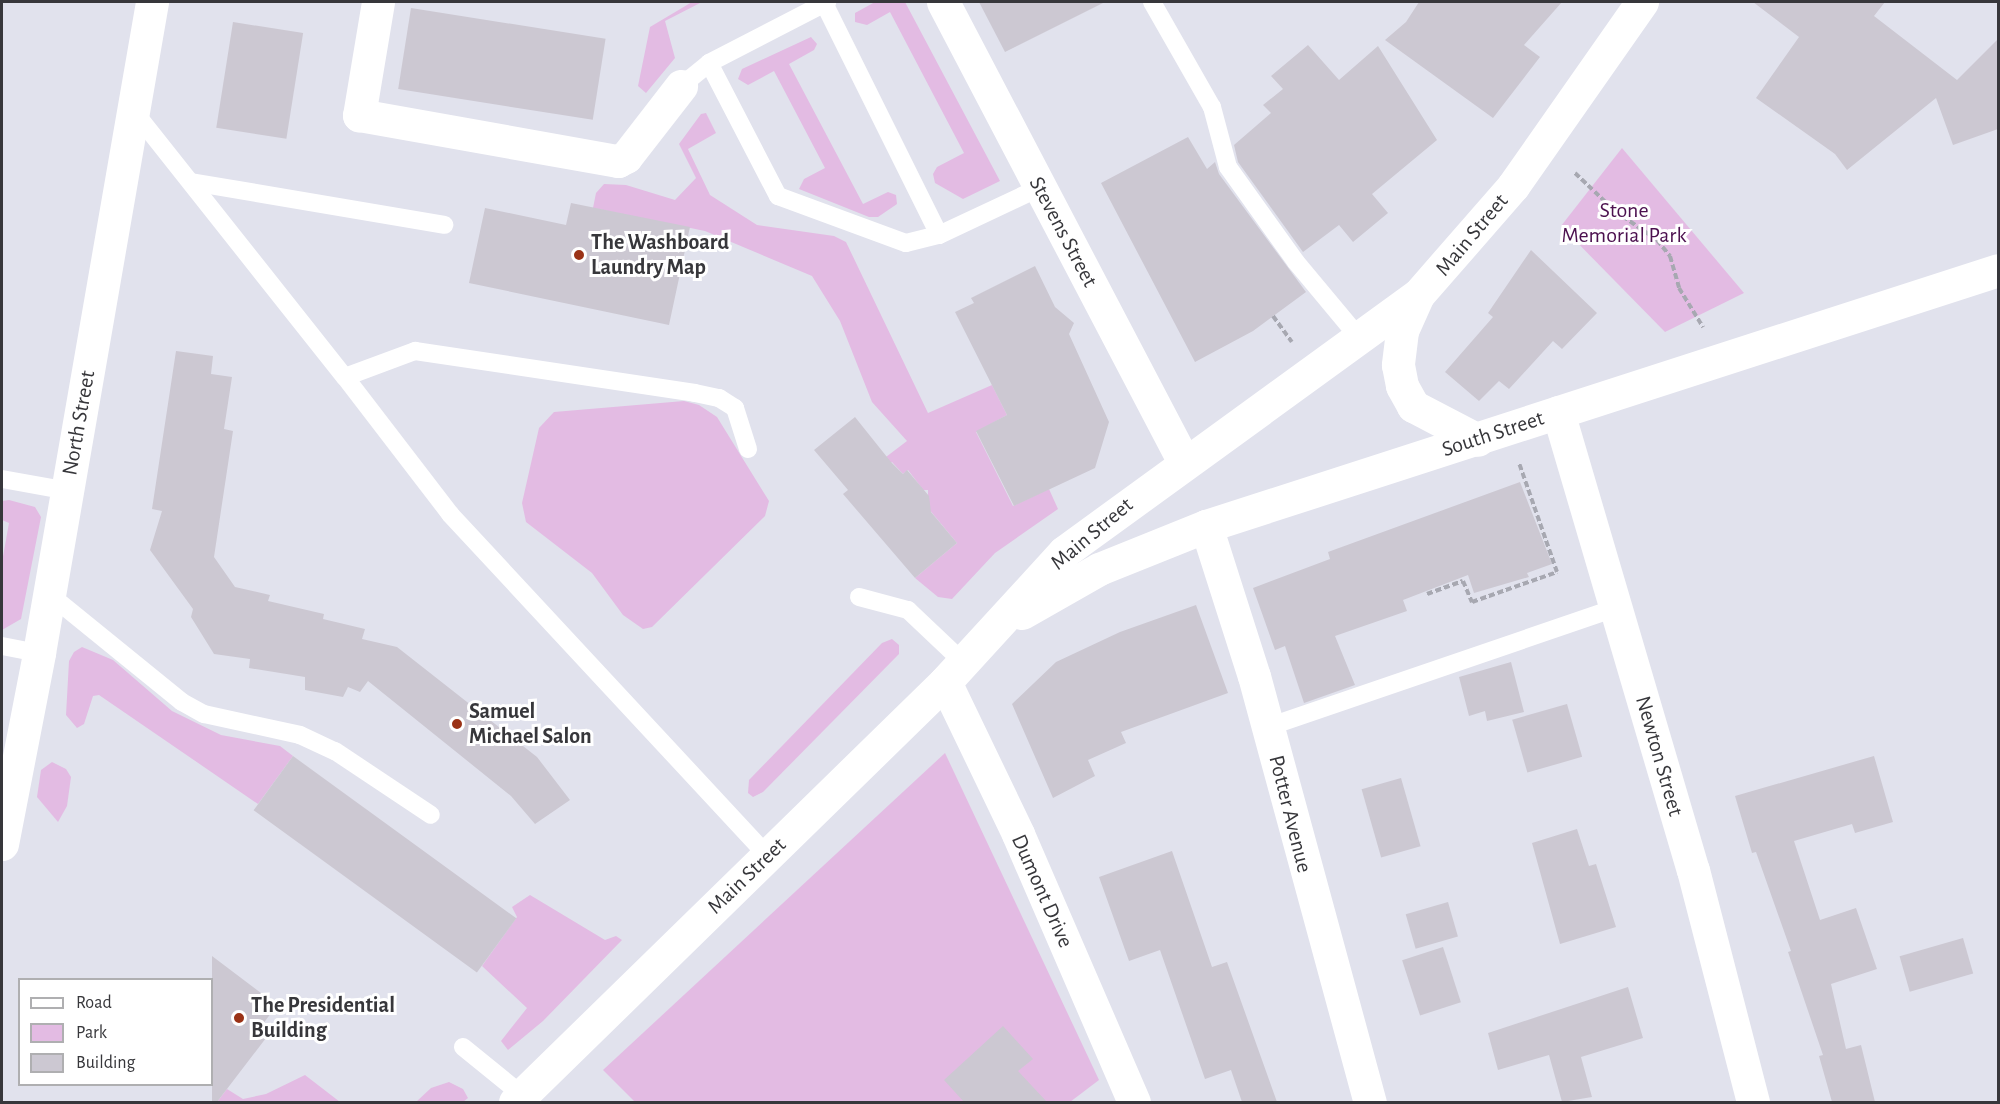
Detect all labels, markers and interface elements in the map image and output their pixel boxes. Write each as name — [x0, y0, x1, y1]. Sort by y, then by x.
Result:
street label: Stevens Street — [1023, 172, 1103, 292]
street label: Main Street — [1430, 188, 1514, 282]
park label: Stone Memorial Park — [1562, 197, 1686, 248]
place label: The Washboard Laundry Map — [591, 229, 729, 280]
marker: The Washboard Laundry Map — [572, 248, 586, 262]
street label: North Street — [57, 368, 101, 478]
street label: South Street — [1439, 405, 1547, 463]
street label: Main Street — [1045, 492, 1139, 576]
street label: Newton Street — [1629, 693, 1689, 819]
place label: Samuel Michael Salon — [469, 698, 592, 750]
marker: Samuel Michael Salon — [450, 717, 464, 731]
street label: Potter Avenue — [1263, 753, 1317, 875]
street label: Dumont Drive — [1005, 830, 1079, 952]
street label: Main Street — [702, 832, 792, 920]
legend — [18, 978, 213, 1086]
place label: The Presidential Building — [251, 992, 395, 1044]
text: Road — [76, 994, 112, 1012]
marker: The Presidential Building — [232, 1011, 246, 1025]
text: Park — [76, 1024, 107, 1042]
text: Building — [76, 1054, 135, 1072]

